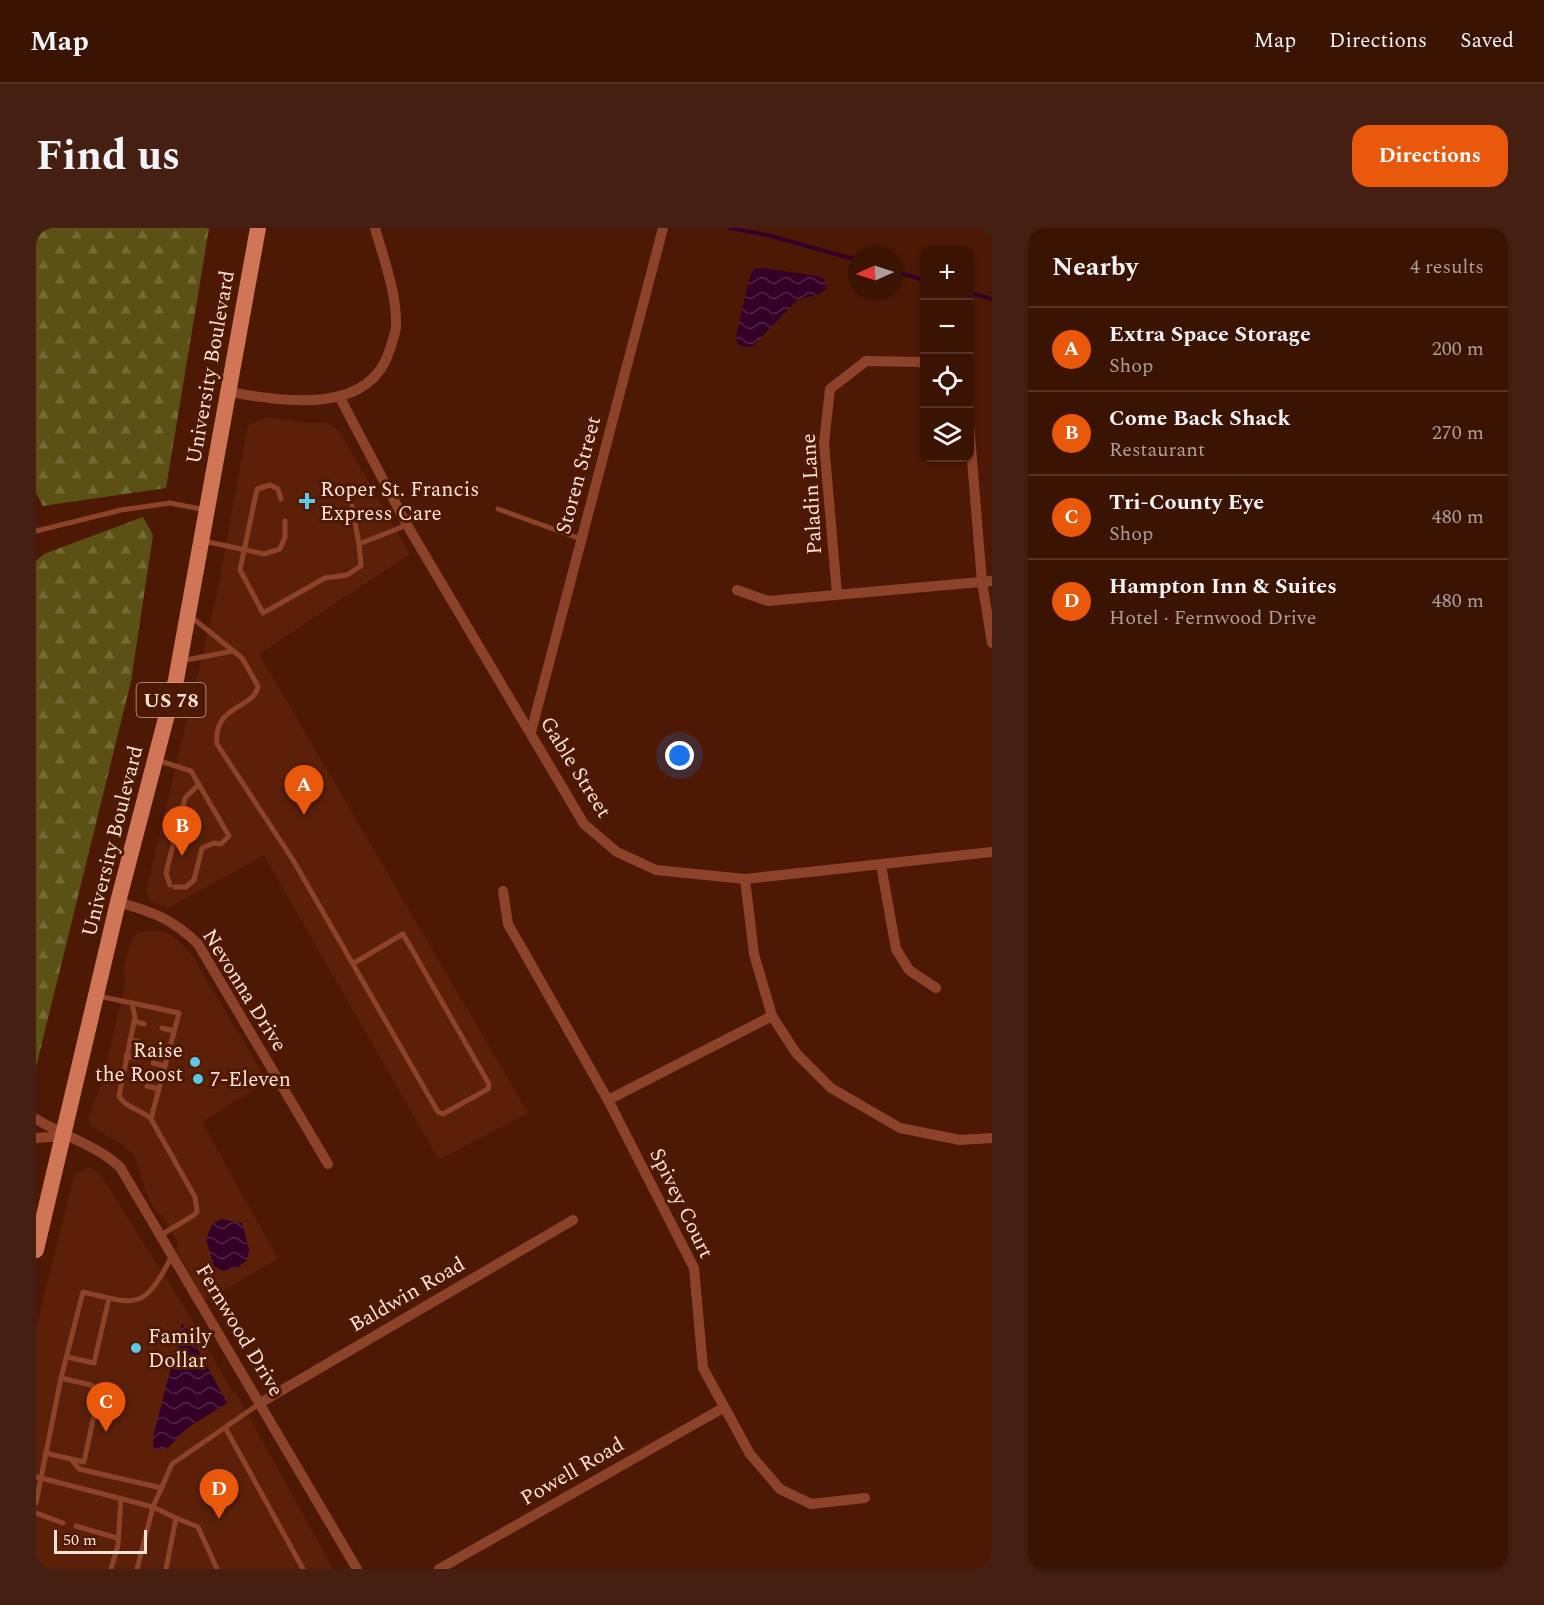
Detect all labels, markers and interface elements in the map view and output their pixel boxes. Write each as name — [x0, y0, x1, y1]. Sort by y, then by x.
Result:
text: Map — [30, 20, 89, 63]
text: Map — [1254, 25, 1296, 57]
text: Directions — [1329, 25, 1427, 57]
text: Saved — [1460, 25, 1514, 57]
text: Find us — [36, 125, 180, 188]
button: Directions — [1352, 125, 1508, 187]
north arrow — [848, 246, 902, 300]
map controls — [920, 246, 974, 462]
button: + — [920, 246, 974, 300]
text: Nearby — [1052, 247, 1138, 287]
text: 4 results — [1410, 252, 1484, 282]
street label: University Boulevard — [178, 268, 244, 467]
button: − — [920, 300, 974, 354]
text: Extra Space Storage — [1109, 318, 1311, 351]
text: A — [1064, 334, 1079, 364]
text: 200 m — [1432, 334, 1484, 364]
text: Shop — [1109, 351, 1153, 381]
button: locate — [920, 354, 974, 408]
text: Come Back Shack — [1109, 402, 1291, 435]
button: layers — [920, 408, 974, 462]
street label: Storen Street — [548, 413, 610, 538]
text: B — [1064, 418, 1079, 448]
text: 270 m — [1432, 418, 1484, 448]
street label: Paladin Lane — [793, 433, 831, 555]
text: Restaurant — [1109, 435, 1205, 465]
place label: Roper St. Francis Express Care — [320, 474, 479, 530]
text: Tri-County Eye — [1109, 486, 1264, 519]
marker: Roper St. Francis Express Care — [298, 492, 316, 510]
text: C — [1064, 502, 1079, 532]
text: 480 m — [1432, 502, 1484, 532]
text: Shop — [1109, 519, 1153, 549]
text: Hampton Inn & Suites — [1109, 570, 1337, 603]
text: D — [1063, 586, 1080, 616]
text: 480 m — [1432, 586, 1484, 616]
text: Hotel · Fernwood Drive — [1109, 603, 1316, 633]
road number: US 78 — [136, 683, 206, 717]
street label: Gable Street — [531, 710, 619, 825]
your location — [665, 741, 694, 770]
street label: University Boulevard — [74, 742, 152, 940]
pin: A — [284, 766, 324, 815]
pin: B — [162, 806, 202, 856]
street label: Nevonna Drive — [194, 923, 295, 1058]
place label: Raise the Roost — [95, 1035, 183, 1091]
marker: Raise the Roost — [188, 1055, 202, 1069]
place label: 7-Eleven — [210, 1064, 291, 1096]
marker: 7-Eleven — [191, 1072, 205, 1086]
street label: Spivey Court — [641, 1143, 722, 1264]
street label: Baldwin Road — [344, 1249, 471, 1341]
street label: Fernwood Drive — [187, 1258, 291, 1403]
place label: Family Dollar — [148, 1321, 212, 1377]
marker: Family Dollar — [129, 1341, 143, 1355]
pin: C — [86, 1382, 126, 1432]
street label: Powell Road — [515, 1429, 630, 1515]
pin: D — [200, 1470, 238, 1519]
scale bar — [54, 1527, 147, 1554]
text: 50 m — [63, 1528, 97, 1552]

